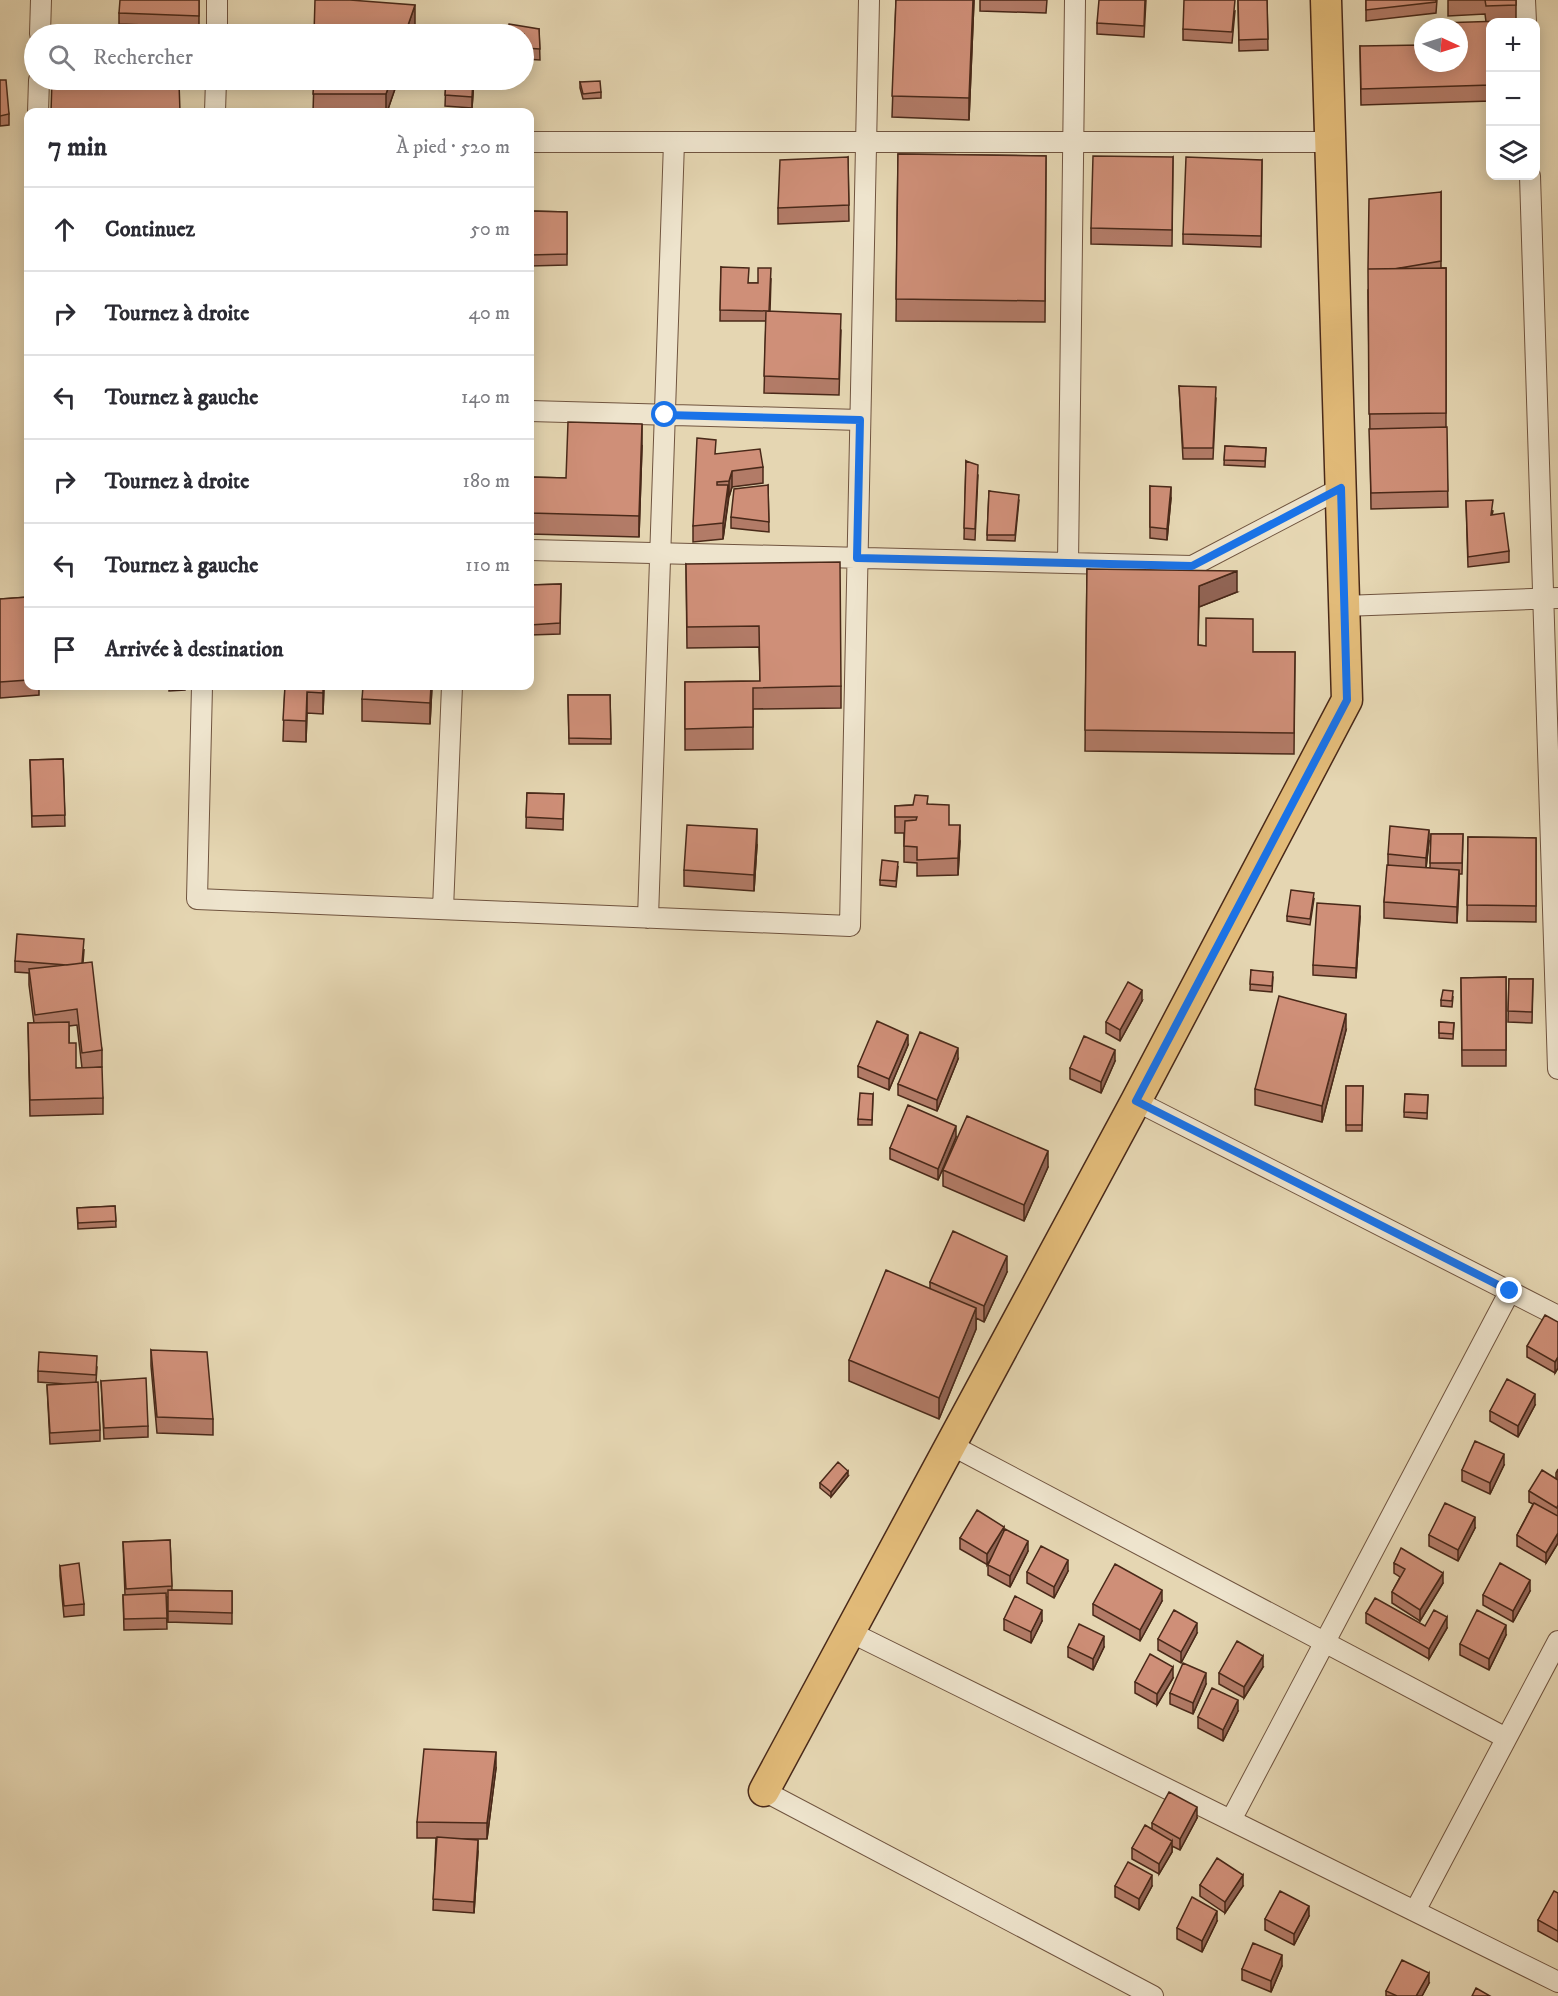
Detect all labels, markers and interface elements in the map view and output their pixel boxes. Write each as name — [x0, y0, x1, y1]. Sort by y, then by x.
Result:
north arrow — [1414, 18, 1468, 72]
map controls — [1486, 18, 1540, 180]
button: + — [1486, 18, 1540, 72]
search box — [24, 24, 534, 90]
icon: search — [45, 41, 78, 74]
text: Rechercher — [93, 44, 193, 71]
button: − — [1486, 72, 1540, 126]
button: layers — [1486, 126, 1540, 180]
text: 7 min — [48, 131, 107, 164]
text: À pied · 520 m — [396, 135, 510, 160]
icon: ahead — [48, 213, 81, 246]
text: Continuez — [105, 216, 195, 243]
text: 50 m — [470, 217, 510, 242]
icon: right — [48, 297, 81, 330]
text: Tournez à droite — [105, 300, 249, 327]
text: 40 m — [468, 301, 510, 326]
icon: left — [48, 381, 81, 414]
text: Tournez à gauche — [105, 384, 258, 411]
text: 140 m — [461, 385, 510, 410]
route start — [651, 401, 677, 427]
icon: right — [48, 465, 81, 498]
text: Tournez à droite — [105, 468, 249, 495]
text: 180 m — [463, 469, 510, 494]
icon: left — [48, 549, 81, 582]
text: Tournez à gauche — [105, 552, 258, 579]
text: 110 m — [465, 553, 510, 578]
icon: arrive — [48, 633, 81, 666]
text: Arrivée à destination — [105, 636, 284, 663]
route end — [1496, 1277, 1522, 1303]

